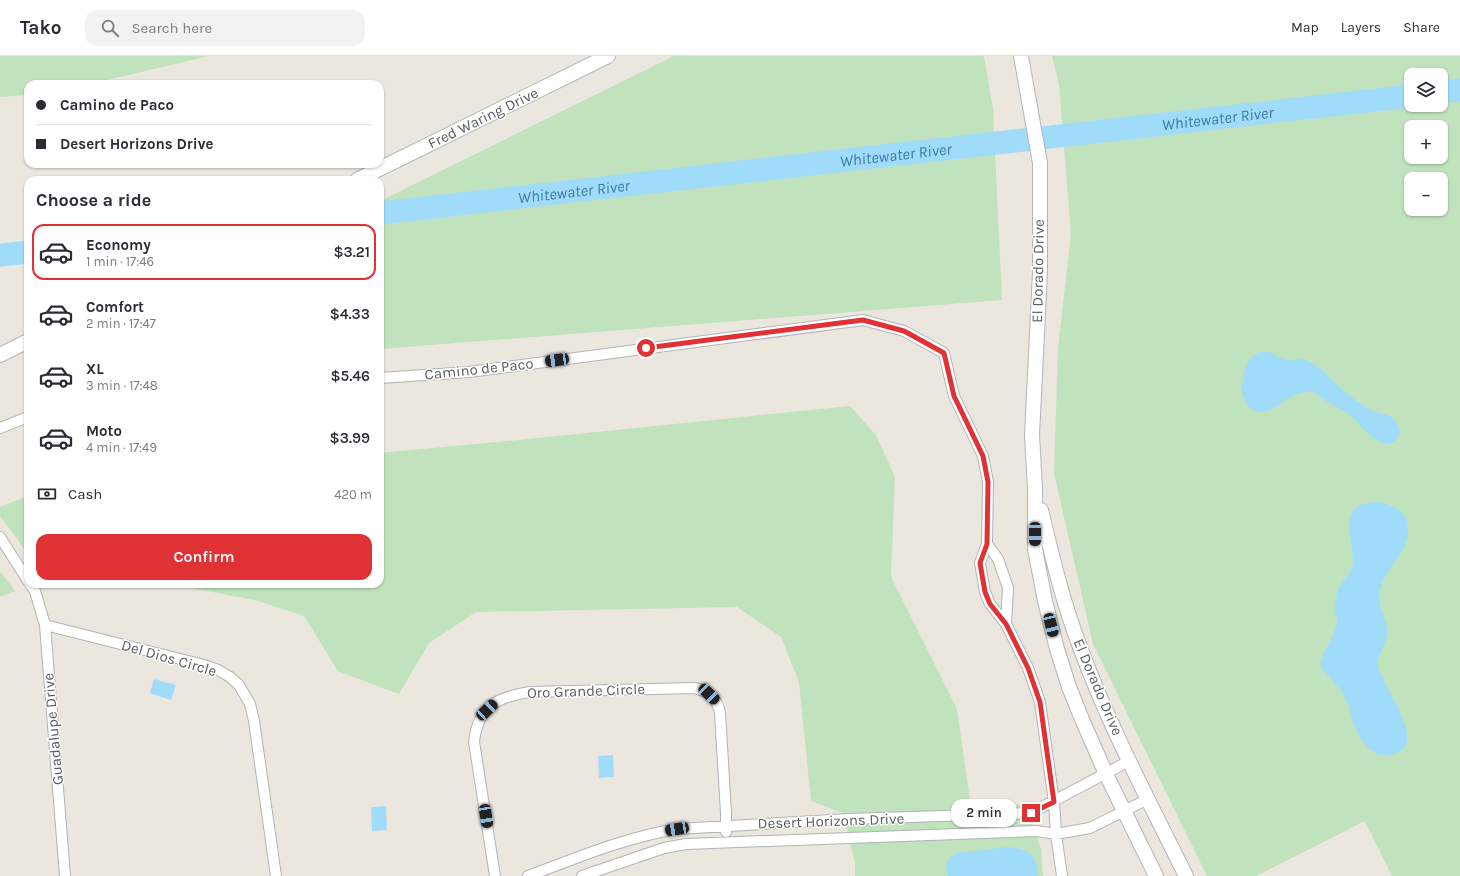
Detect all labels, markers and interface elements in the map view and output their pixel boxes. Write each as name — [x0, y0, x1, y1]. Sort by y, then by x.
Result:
search box — [85, 10, 365, 46]
text: Tako — [20, 17, 61, 39]
icon: search — [99, 17, 121, 39]
text: Search here — [131, 19, 212, 37]
text: Map — [1291, 19, 1319, 36]
text: Layers — [1341, 19, 1381, 36]
text: Share — [1403, 19, 1440, 36]
map controls — [1404, 68, 1448, 216]
button: layers — [1404, 68, 1448, 112]
street label: Fred Waring Drive — [425, 83, 541, 153]
text: Camino de Paco — [60, 96, 174, 114]
water label: Whitewater River — [1161, 103, 1275, 134]
button: + — [1404, 120, 1448, 164]
text: Desert Horizons Drive — [60, 135, 213, 153]
water label: Whitewater River — [839, 139, 953, 171]
button: − — [1404, 172, 1448, 216]
water label: Whitewater River — [517, 176, 631, 207]
text: Choose a ride — [36, 189, 151, 211]
street label: El Dorado Drive — [1028, 219, 1048, 323]
icon: car — [38, 234, 74, 270]
text: Economy — [86, 236, 151, 254]
text: $3.21 — [333, 243, 370, 261]
text: 1 min · 17:46 — [86, 254, 154, 269]
icon: car — [38, 296, 74, 332]
text: Comfort — [86, 298, 144, 316]
text: $4.33 — [330, 305, 370, 323]
text: 2 min · 17:47 — [86, 316, 156, 331]
route start — [637, 339, 655, 357]
car — [544, 352, 570, 368]
street label: Camino de Paco — [424, 354, 534, 384]
icon: car — [38, 358, 74, 394]
text: XL — [86, 360, 104, 378]
text: $5.46 — [330, 367, 370, 385]
text: 3 min · 17:48 — [86, 378, 158, 393]
icon: car — [38, 420, 74, 456]
text: Moto — [86, 422, 122, 440]
text: $3.99 — [330, 429, 370, 447]
text: 4 min · 17:49 — [86, 440, 157, 455]
icon: cash — [36, 483, 58, 505]
text: Cash — [68, 485, 102, 503]
text: 420 m — [334, 487, 372, 502]
car — [1029, 522, 1041, 546]
button: Confirm — [36, 534, 372, 580]
car — [1042, 612, 1060, 638]
street label: Del Dios Circle — [119, 636, 219, 680]
street label: El Dorado Drive — [1069, 636, 1127, 738]
street label: Guadalupe Drive — [39, 672, 67, 786]
street label: Oro Grande Circle — [527, 680, 645, 702]
car — [696, 681, 722, 707]
car — [474, 697, 500, 723]
callout: 2 min — [951, 799, 1017, 827]
car — [478, 803, 494, 829]
route end — [1022, 804, 1040, 822]
text: 2 min — [966, 805, 1002, 820]
street label: Desert Horizons Drive — [757, 809, 905, 833]
car — [664, 821, 690, 837]

